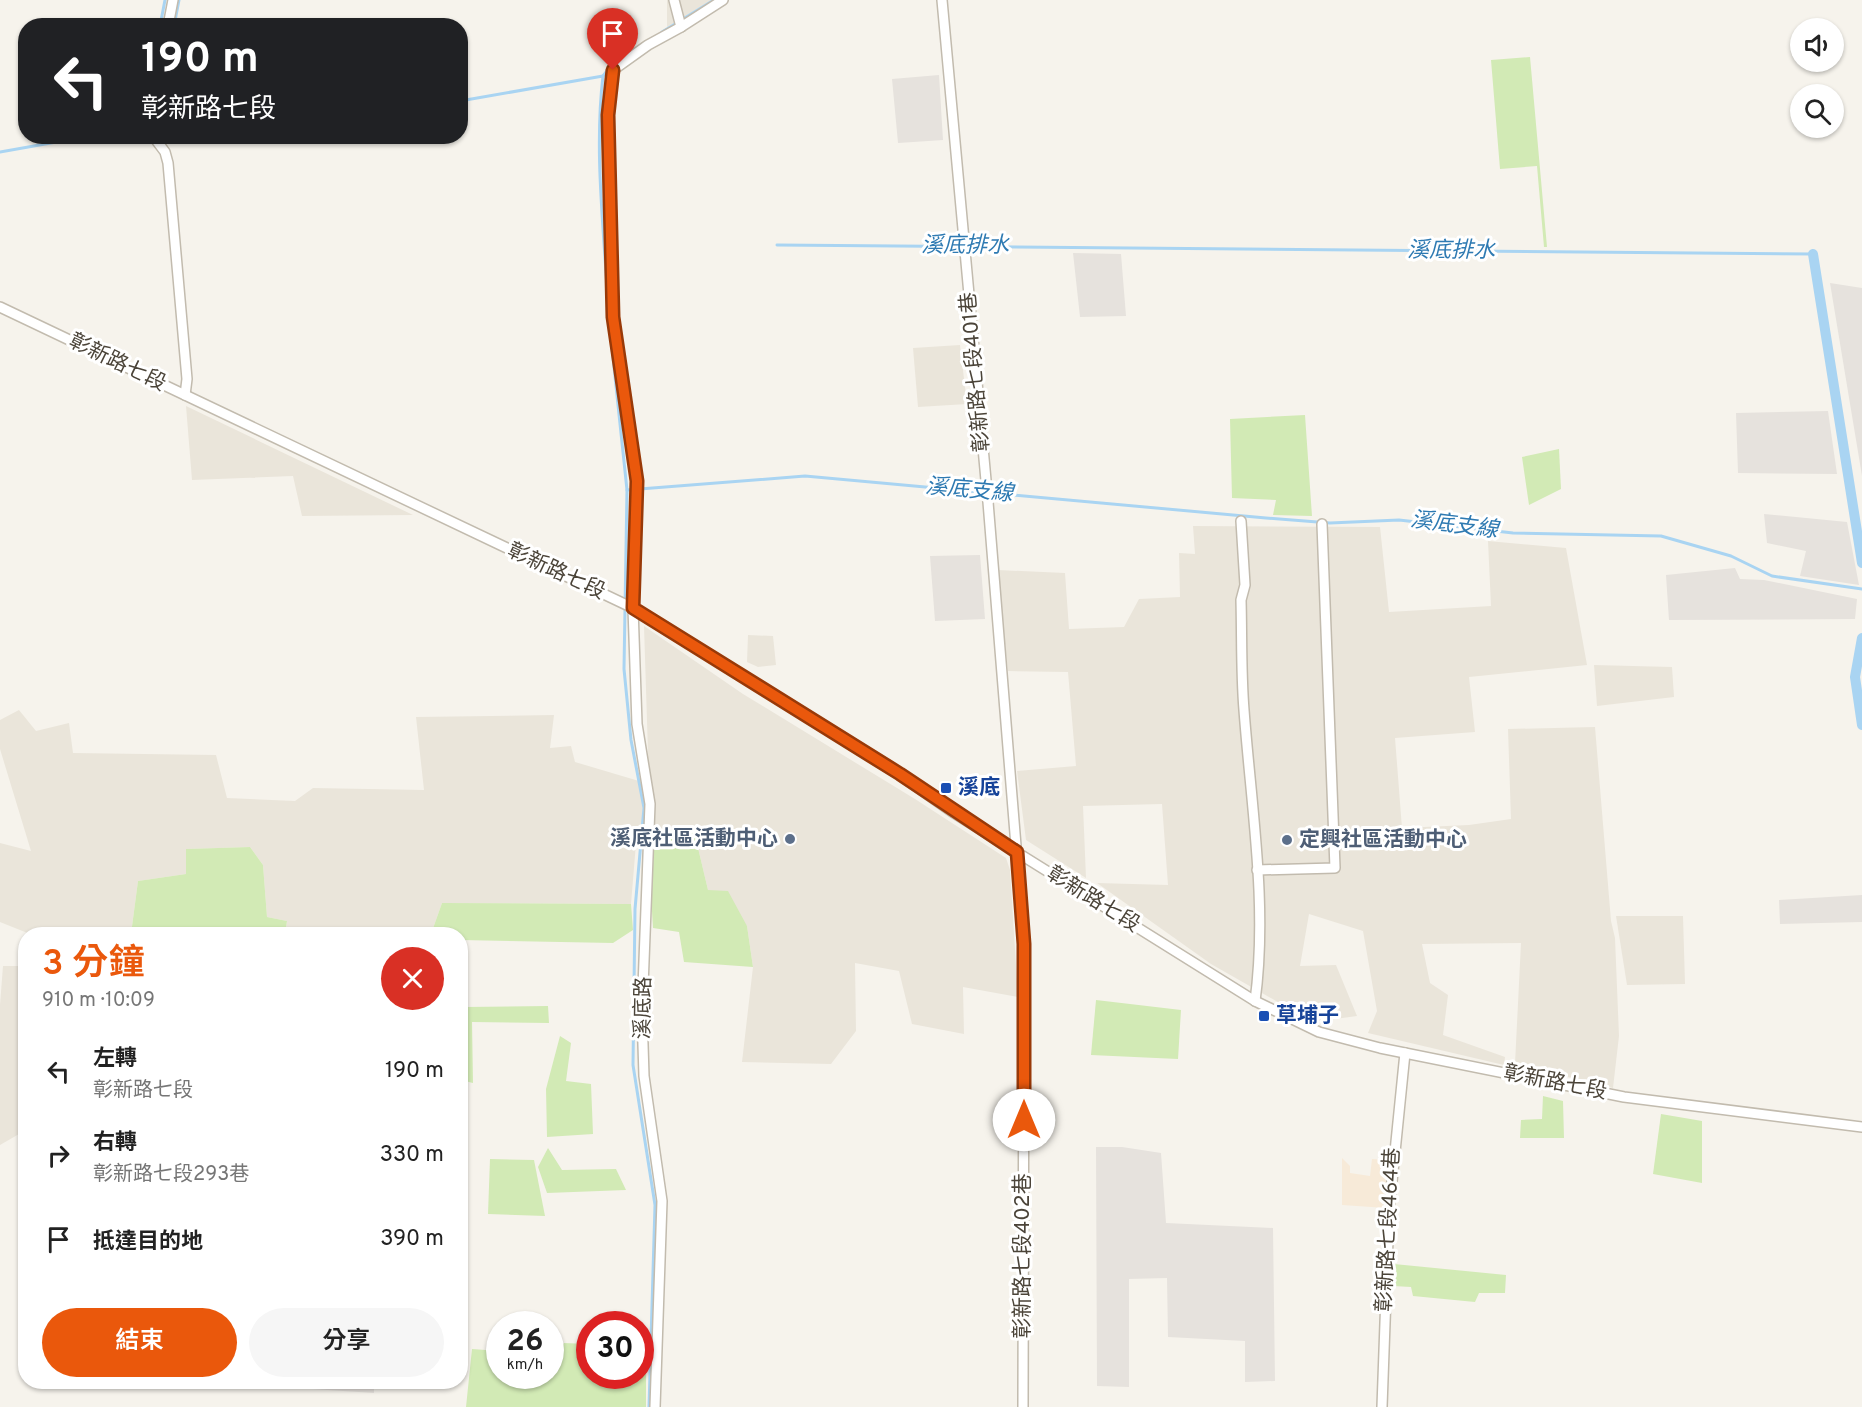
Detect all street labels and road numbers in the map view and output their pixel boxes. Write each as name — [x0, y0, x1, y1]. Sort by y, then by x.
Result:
street label: 彰新路七段401巷 — [956, 291, 996, 453]
street label: 彰新路七段 — [64, 328, 170, 398]
street label: 彰新路七段 — [503, 538, 609, 606]
street label: 彰新路七段 — [1041, 861, 1145, 939]
street label: 溪底路 — [630, 976, 658, 1040]
street label: 彰新路七段 — [1501, 1060, 1609, 1106]
street label: 彰新路七段464巷 — [1371, 1147, 1407, 1313]
street label: 彰新路七段402巷 — [1010, 1173, 1037, 1339]

